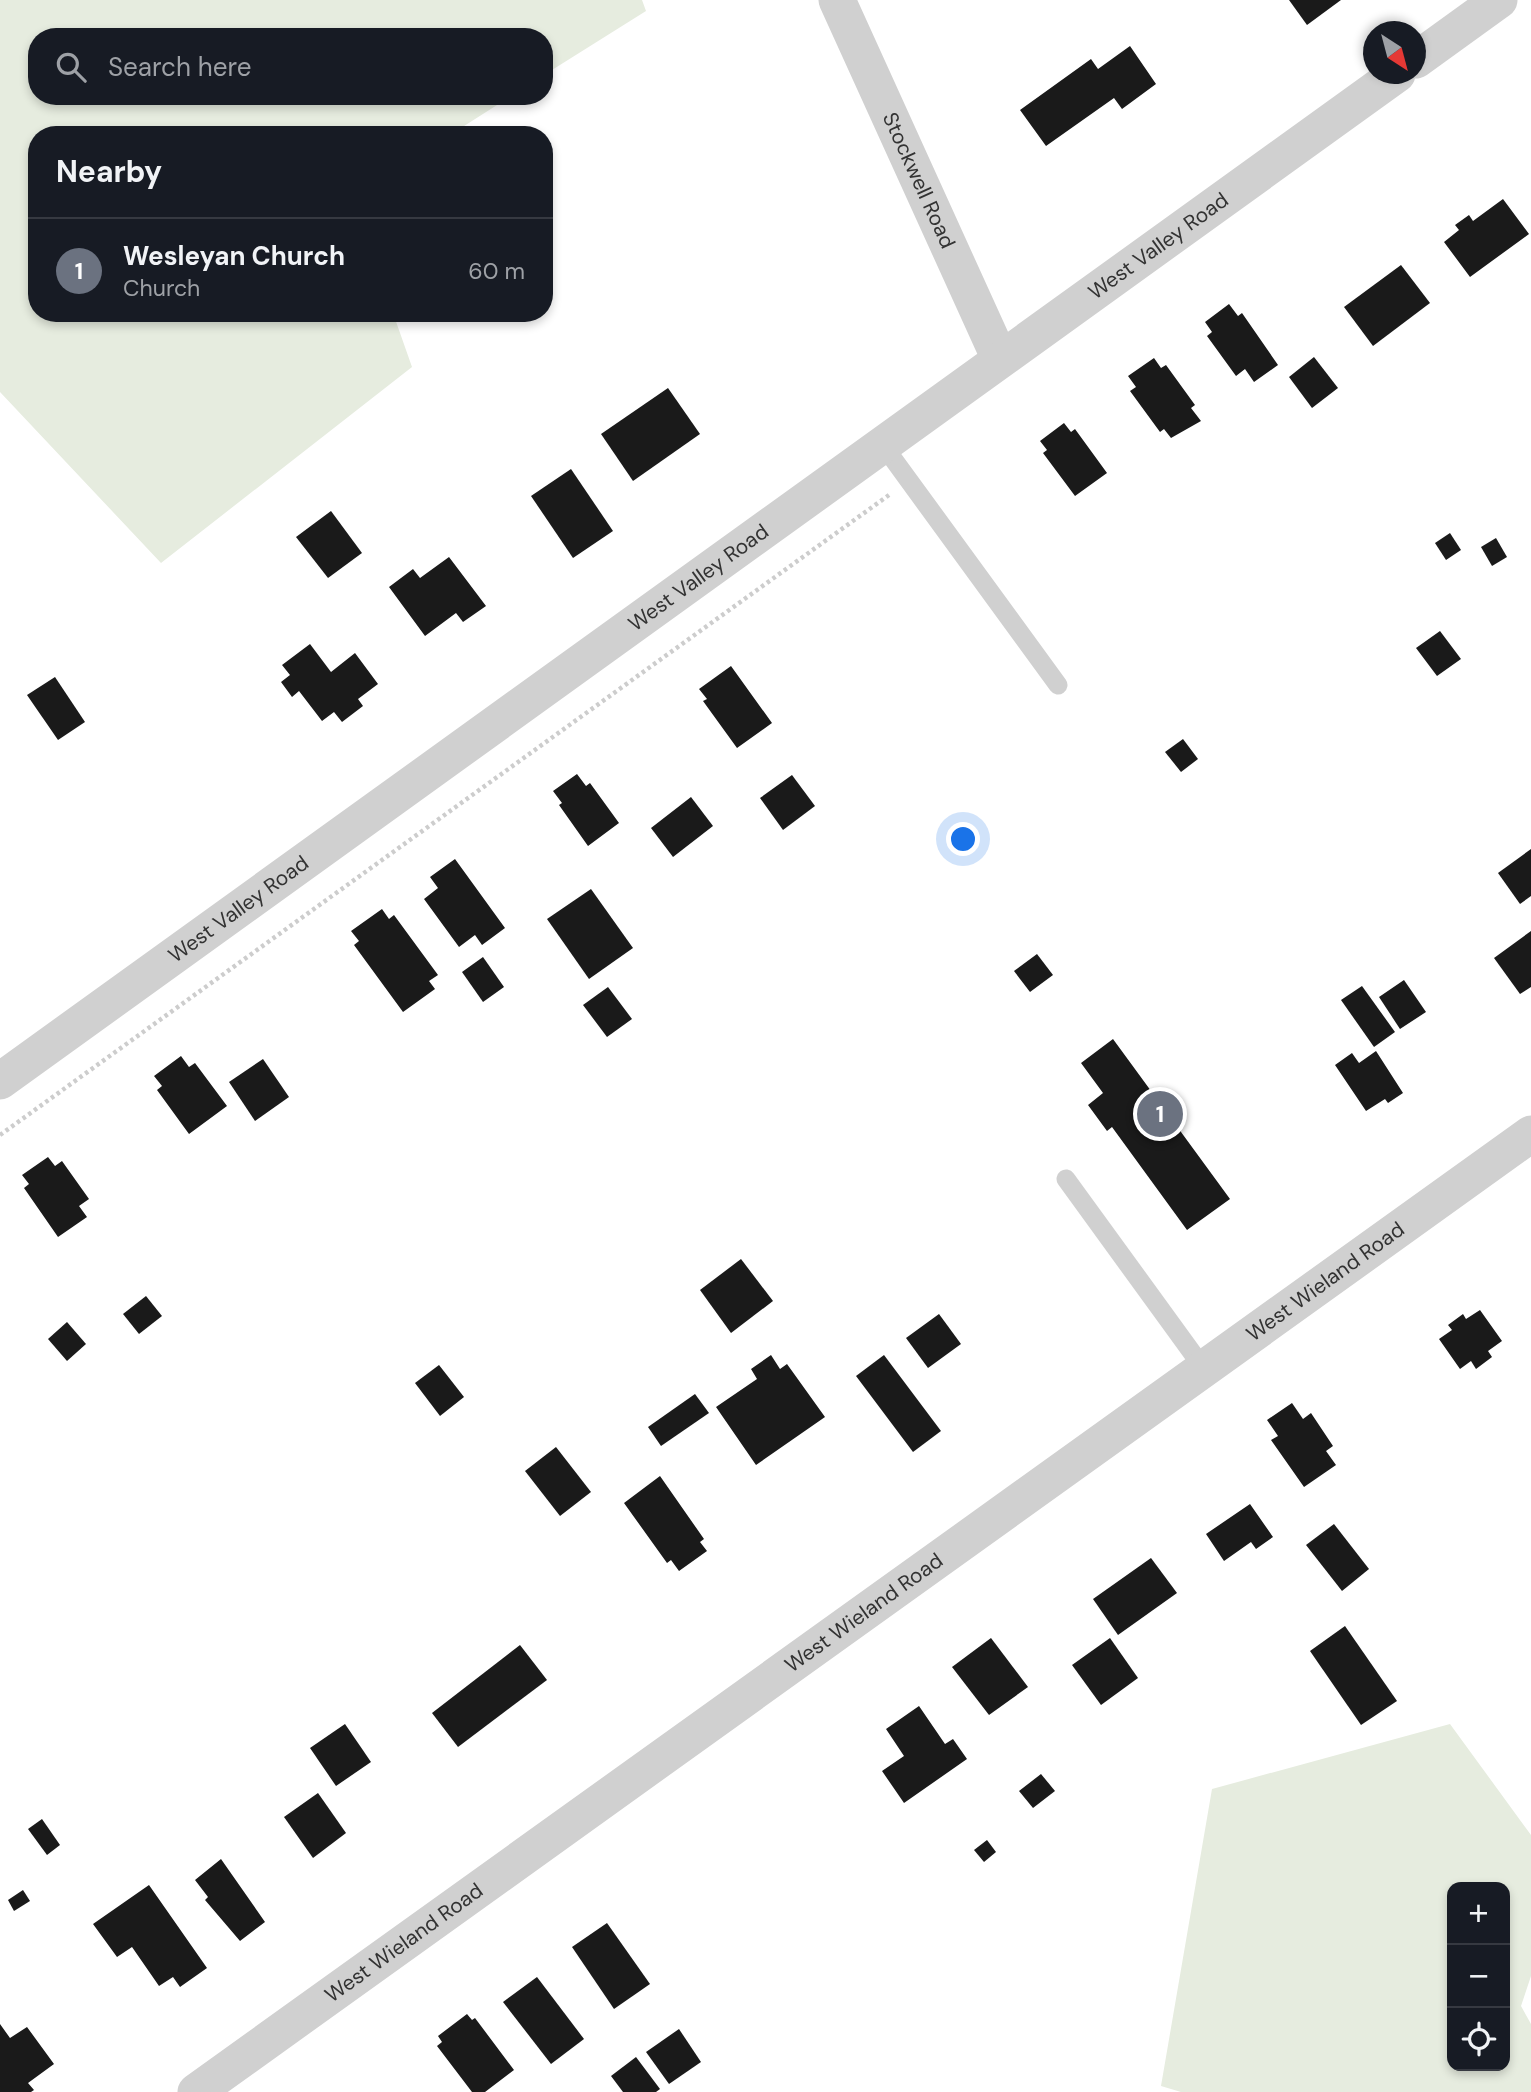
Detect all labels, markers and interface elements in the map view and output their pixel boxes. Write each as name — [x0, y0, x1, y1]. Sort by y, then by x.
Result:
north arrow — [1363, 21, 1426, 84]
search box — [28, 28, 553, 105]
icon: search — [52, 48, 90, 86]
text: Search here — [108, 50, 251, 84]
street label: Stockwell Road — [876, 108, 962, 253]
text: Nearby — [56, 152, 162, 191]
street label: West Valley Road — [1083, 186, 1234, 306]
text: Wesleyan Church — [123, 239, 345, 273]
text: 1 — [75, 256, 83, 286]
text: 60 m — [468, 256, 525, 286]
text: Church — [123, 273, 200, 303]
street label: West Valley Road — [623, 517, 774, 638]
your location — [946, 822, 980, 856]
street label: West Valley Road — [163, 849, 314, 969]
pin: 1 — [1137, 1088, 1183, 1140]
street label: West Wieland Road — [1241, 1215, 1410, 1348]
street label: West Wieland Road — [779, 1546, 948, 1679]
street label: West Wieland Road — [319, 1876, 489, 2009]
map controls — [1447, 1882, 1510, 2071]
button: + — [1447, 1882, 1510, 1945]
button: − — [1447, 1945, 1510, 2008]
button: locate — [1447, 2008, 1510, 2071]

